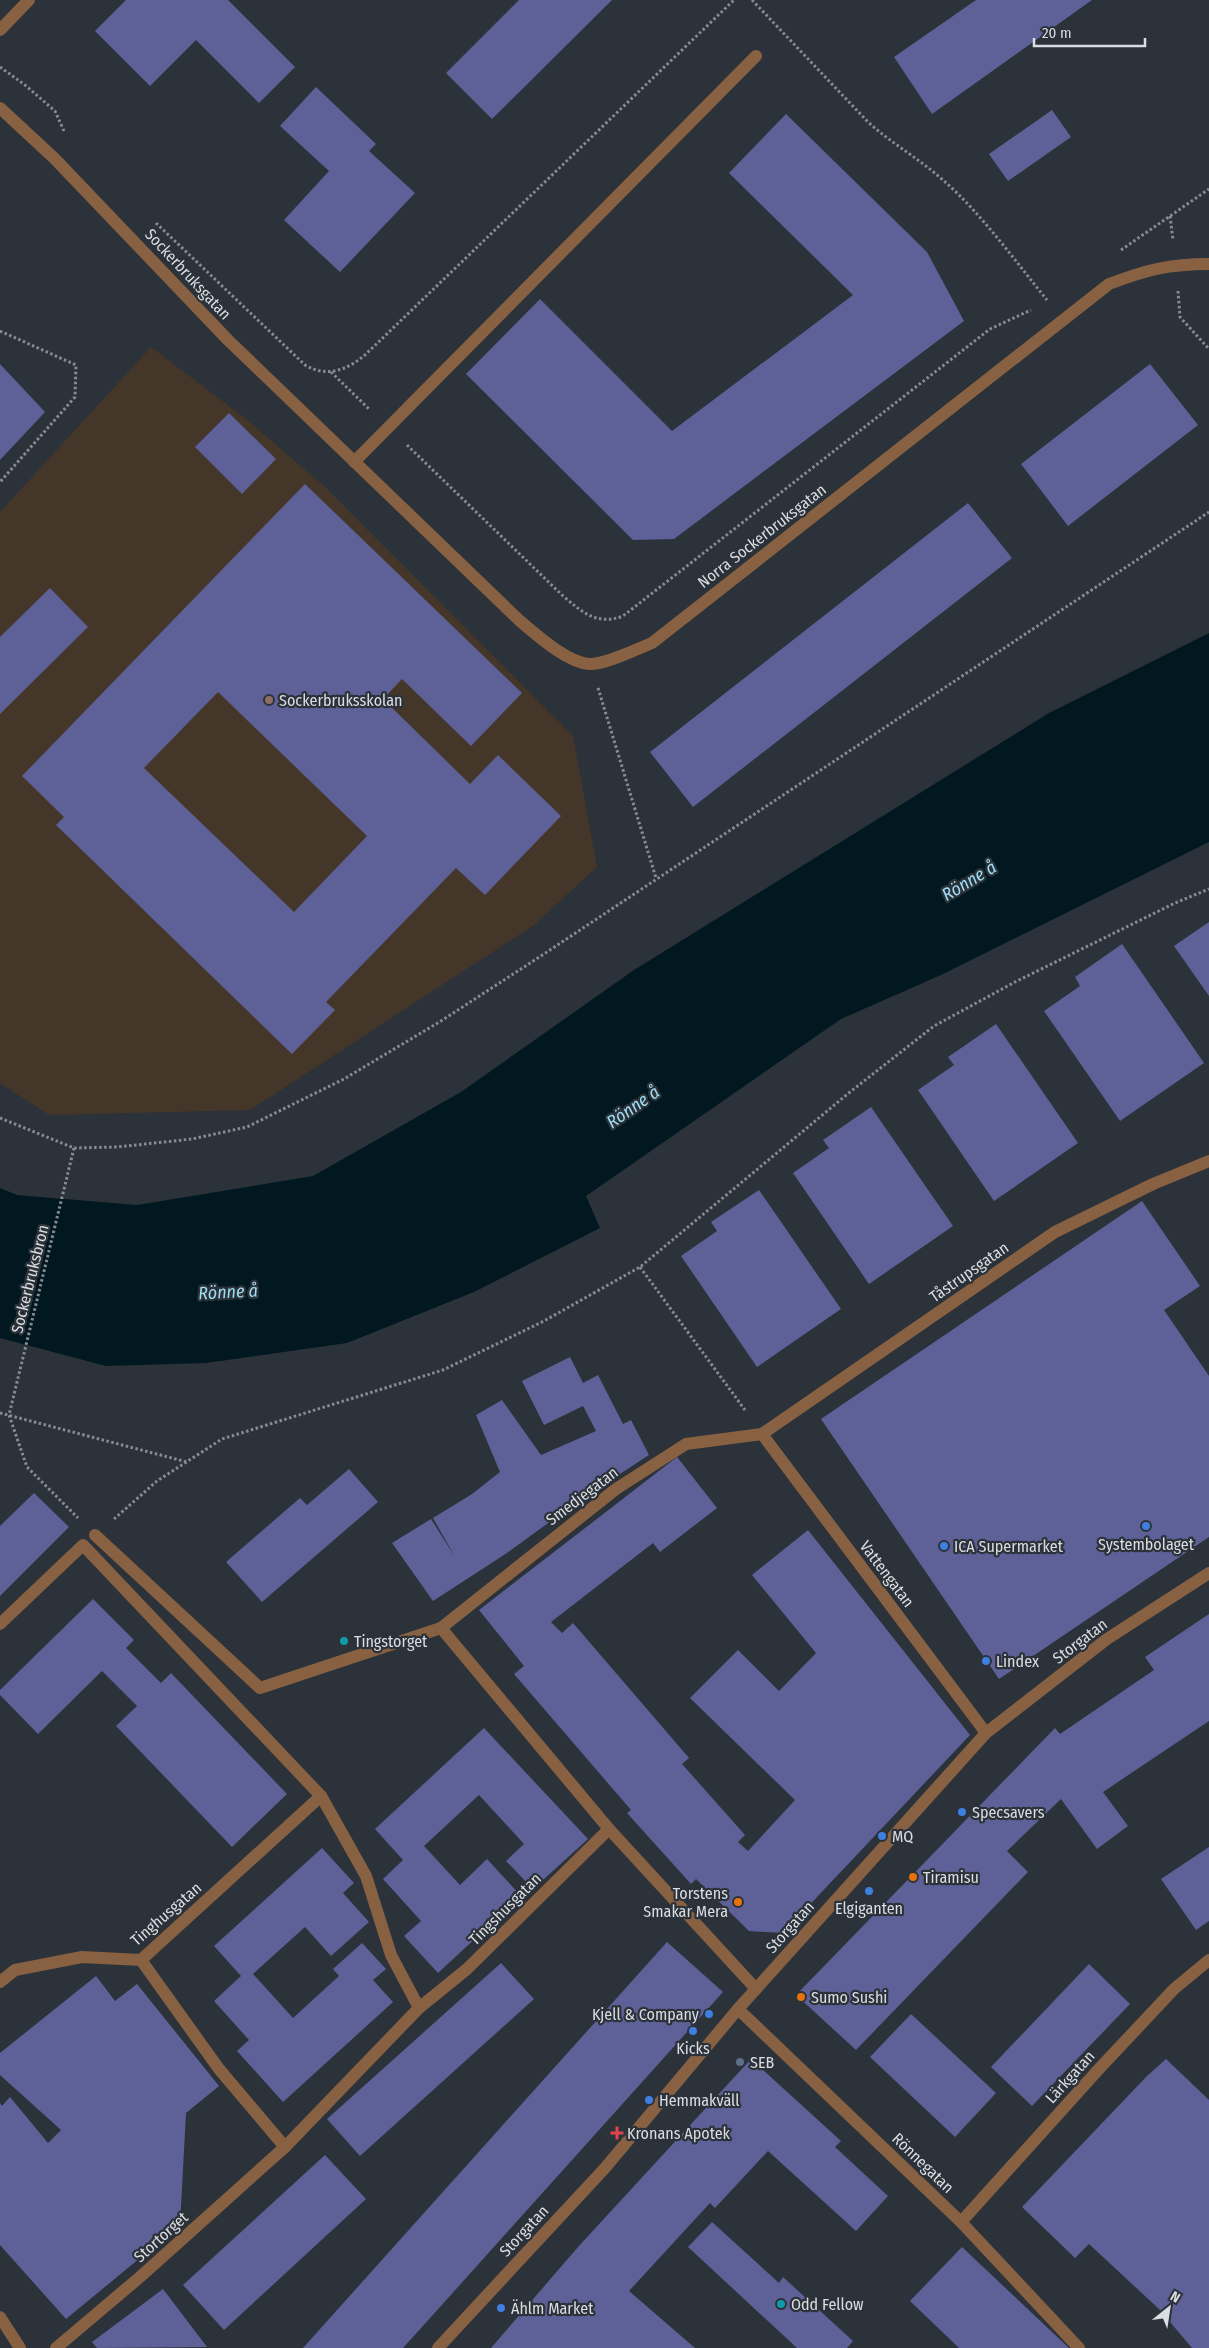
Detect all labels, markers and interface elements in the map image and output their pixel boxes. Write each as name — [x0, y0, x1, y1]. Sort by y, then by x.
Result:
scale bar — [1034, 15, 1145, 47]
text: 20 m — [1042, 24, 1072, 42]
street label: Sockerbruksgatan — [141, 225, 235, 323]
street label: Norra Sockerbruksgatan — [694, 480, 830, 592]
place label: Sockerbruksskolan — [279, 691, 403, 710]
marker: Sockerbruksskolan — [263, 694, 275, 706]
water label: Rönne å — [938, 856, 1000, 906]
water label: Rönne å — [602, 1081, 664, 1133]
street label: Sockerbruksbron — [7, 1223, 53, 1335]
street label: Tåstrupsgatan — [926, 1238, 1012, 1306]
water label: Rönne å — [198, 1279, 258, 1305]
street label: Smedjegatan — [542, 1463, 622, 1529]
marker: Systembolaget — [1140, 1520, 1152, 1532]
place label: Systembolaget — [1098, 1535, 1195, 1554]
street label: Vattengatan — [856, 1537, 918, 1611]
place label: ICA Supermarket — [954, 1537, 1064, 1556]
marker: ICA Supermarket — [938, 1540, 950, 1552]
street label: Storgatan — [1049, 1614, 1111, 1668]
place label: Tingstorget — [354, 1632, 428, 1651]
marker: Tingstorget — [338, 1635, 350, 1647]
place label: Lindex — [996, 1652, 1039, 1671]
marker: Lindex — [980, 1655, 992, 1667]
place label: Specsavers — [972, 1803, 1045, 1822]
marker: Specsavers — [956, 1806, 968, 1818]
place label: MQ — [892, 1827, 913, 1846]
marker: MQ — [876, 1830, 888, 1842]
place label: Tiramisu — [923, 1868, 979, 1887]
street label: Tingshusgatan — [465, 1869, 545, 1949]
marker: Tiramisu — [907, 1871, 919, 1883]
street label: Tinghusgatan — [127, 1878, 205, 1950]
place label: Torstens Smakar Mera — [643, 1884, 728, 1921]
marker: Elgiganten — [863, 1885, 875, 1897]
marker: Torstens Smakar Mera — [732, 1896, 744, 1908]
street label: Storgatan — [762, 1897, 818, 1957]
place label: Elgiganten — [835, 1899, 903, 1918]
place label: Sumo Sushi — [811, 1988, 887, 2007]
marker: Sumo Sushi — [795, 1991, 807, 2003]
place label: Kjell & Company — [592, 2005, 700, 2024]
marker: Kjell & Company — [703, 2008, 715, 2020]
marker: Kicks — [687, 2025, 699, 2037]
place label: Kicks — [676, 2039, 710, 2058]
street label: Lärkgatan — [1041, 2047, 1099, 2107]
place label: SEB — [750, 2053, 774, 2072]
marker: SEB — [734, 2056, 746, 2068]
place label: Hemmakväll — [659, 2091, 740, 2110]
marker: Hemmakväll — [643, 2094, 655, 2106]
place label: Kronans Apotek — [627, 2124, 731, 2143]
marker: Kronans Apotek — [611, 2127, 623, 2139]
street label: Rönnegatan — [888, 2129, 958, 2197]
street label: Storgatan — [496, 2201, 552, 2261]
street label: Stortorget — [130, 2207, 192, 2266]
north arrow — [1144, 2283, 1194, 2333]
text: N — [1167, 2288, 1183, 2307]
place label: Odd Fellow — [791, 2295, 864, 2314]
marker: Odd Fellow — [775, 2298, 787, 2310]
place label: Ählm Market — [511, 2299, 594, 2318]
marker: Ählm Market — [495, 2302, 507, 2314]

